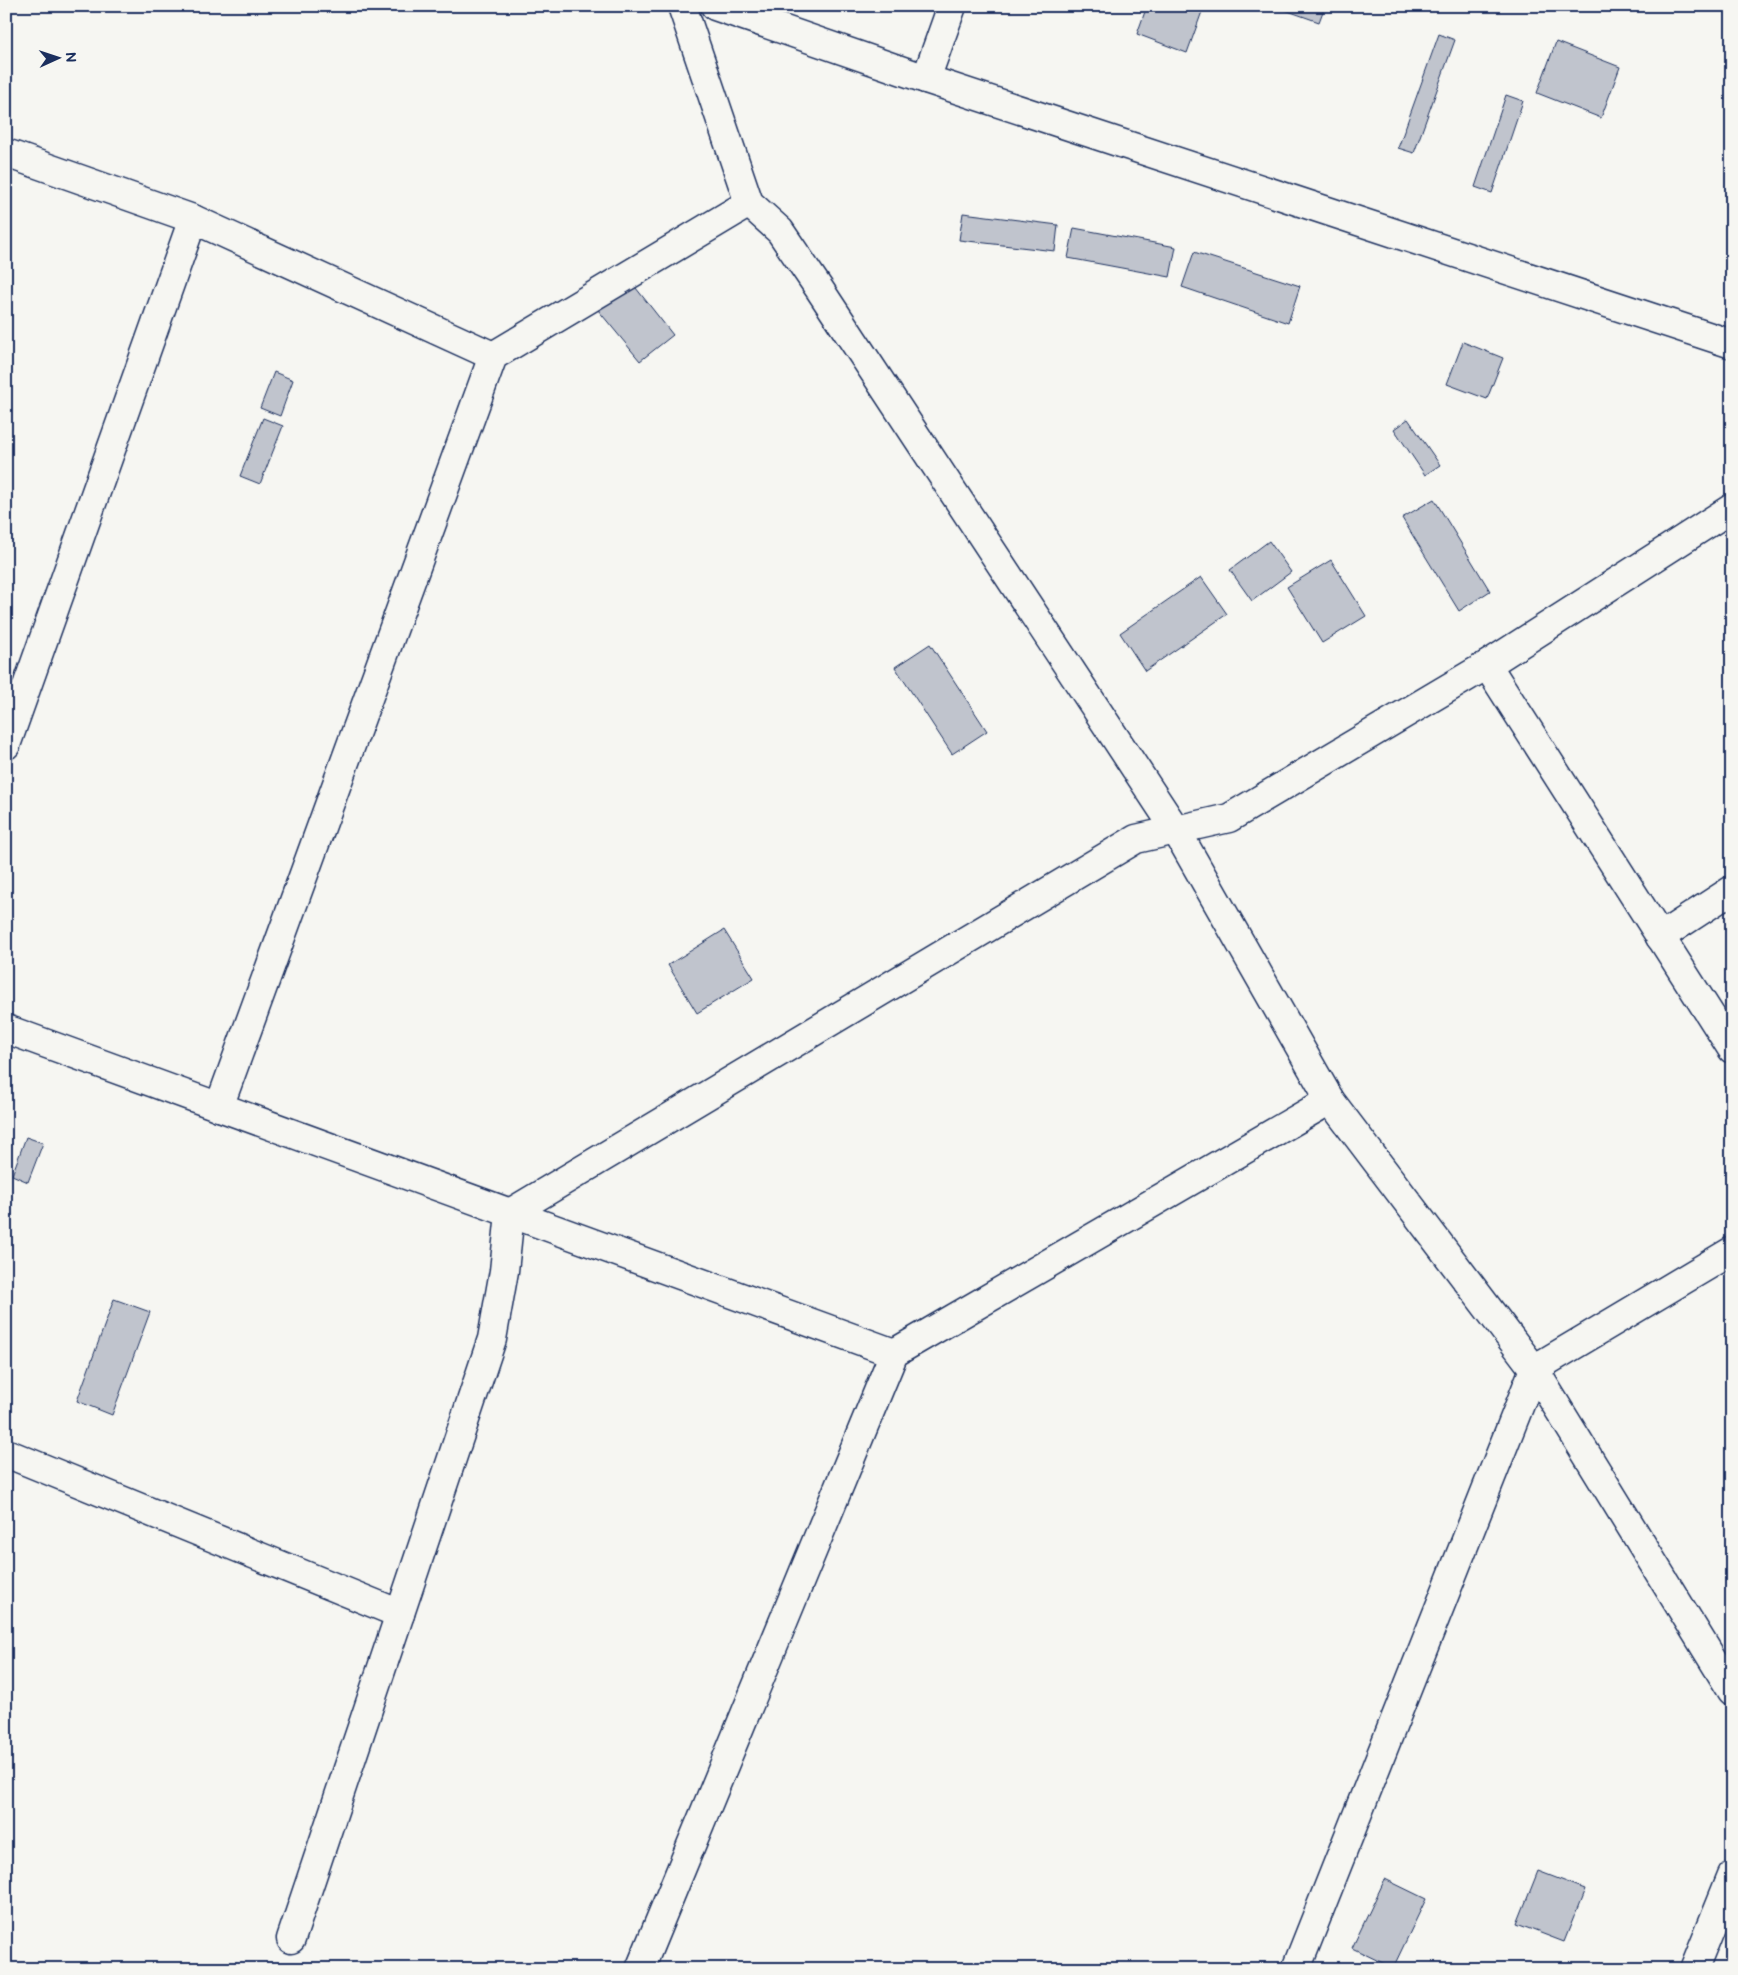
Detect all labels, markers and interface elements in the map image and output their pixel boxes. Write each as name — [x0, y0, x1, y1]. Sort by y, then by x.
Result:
north arrow — [32, 32, 82, 82]
text: N — [62, 52, 79, 63]

